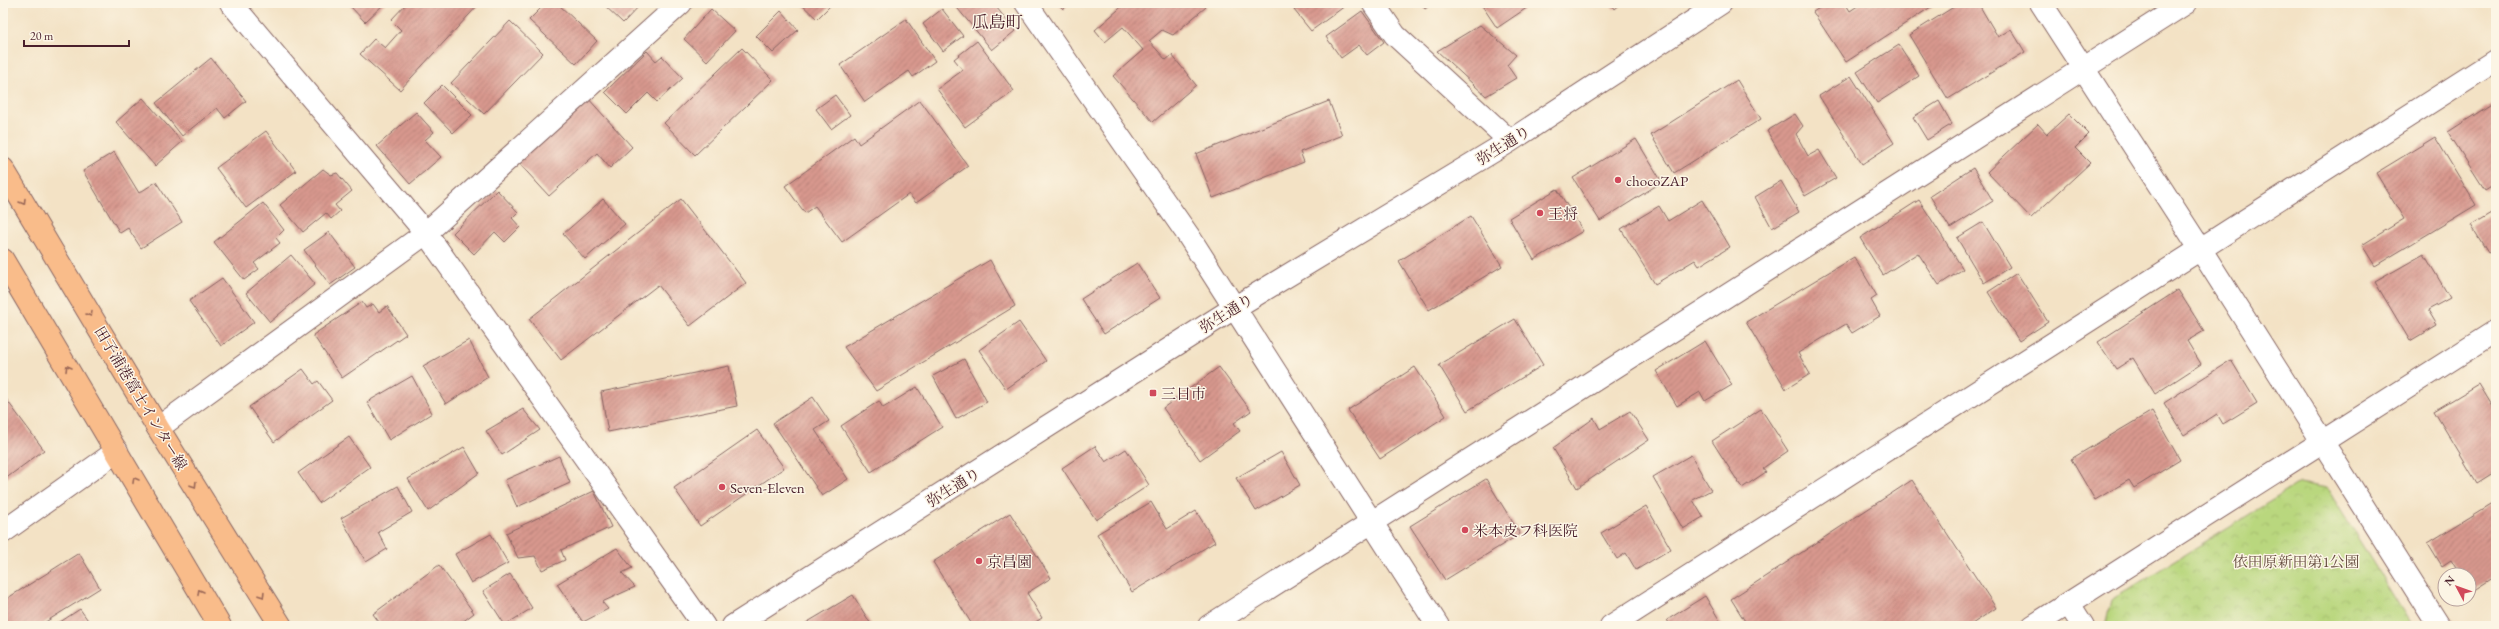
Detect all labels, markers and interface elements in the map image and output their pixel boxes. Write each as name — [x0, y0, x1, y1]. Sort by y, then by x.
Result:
district label: 瓜島町 — [972, 11, 1023, 33]
scale bar — [24, 22, 129, 48]
text: 20 m — [30, 28, 54, 44]
street label: 弥生通り — [1473, 121, 1533, 169]
place label: chocoZAP — [1626, 171, 1688, 190]
marker: chocoZAP — [1613, 175, 1623, 185]
one-way arrow — [18, 198, 26, 205]
place label: 王将 — [1548, 204, 1578, 223]
marker: 王将 — [1535, 208, 1545, 218]
street label: 弥生通り — [1196, 289, 1256, 337]
one-way arrow — [85, 310, 93, 317]
street label: 田子浦港富士インター線 — [91, 323, 191, 473]
one-way arrow — [65, 365, 73, 372]
place label: 三日市 — [1161, 384, 1206, 403]
marker: 三日市 — [1148, 388, 1158, 398]
street label: 弥生通り — [923, 463, 983, 511]
one-way arrow — [132, 477, 139, 484]
place label: Seven-Eleven — [730, 478, 805, 497]
one-way arrow — [189, 481, 196, 488]
marker: Seven-Eleven — [717, 482, 727, 492]
place label: 米本皮フ科医院 — [1473, 521, 1578, 540]
marker: 米本皮フ科医院 — [1460, 525, 1470, 535]
place label: 京昌園 — [987, 552, 1032, 571]
park label: 依田原新田第1公園 — [2232, 552, 2360, 571]
marker: 京昌園 — [974, 556, 984, 566]
north arrow — [2437, 567, 2477, 607]
text: N — [2441, 572, 2458, 588]
one-way arrow — [198, 589, 205, 596]
one-way arrow — [257, 591, 265, 598]

